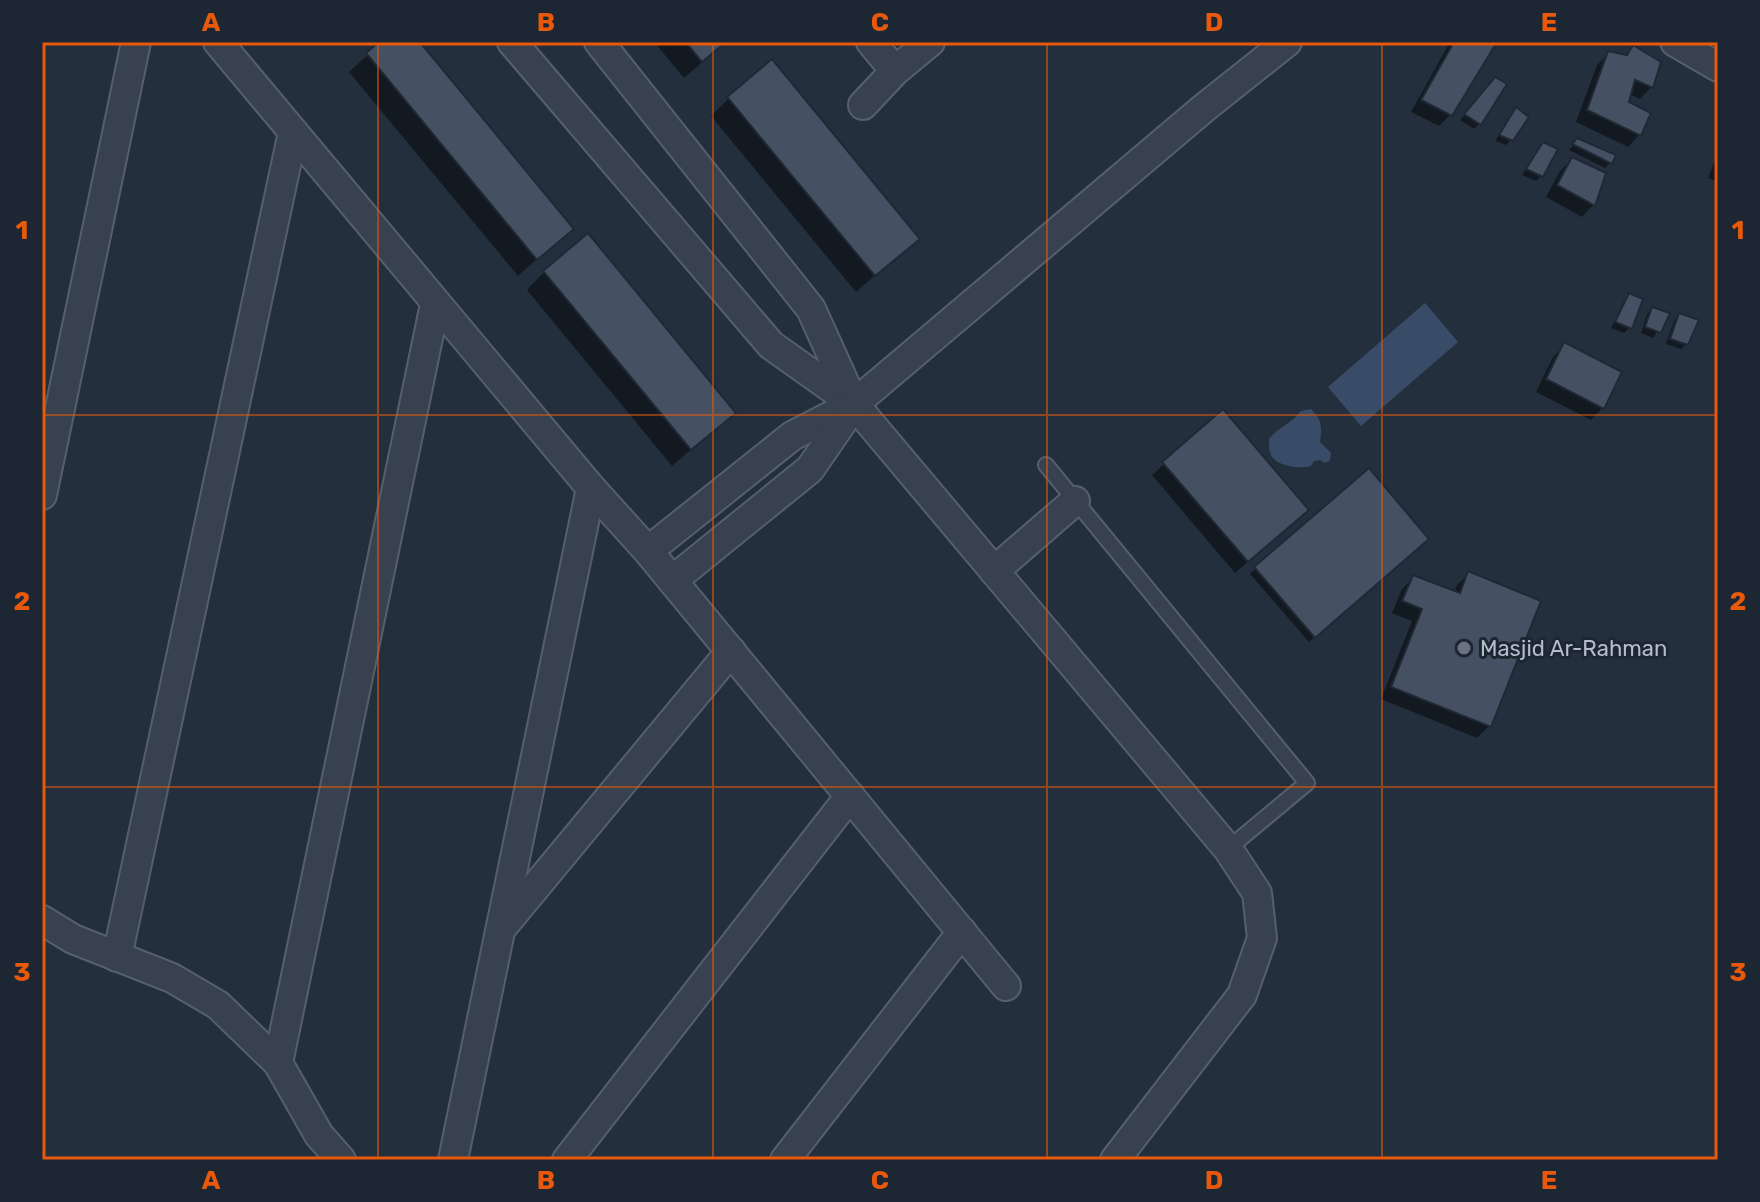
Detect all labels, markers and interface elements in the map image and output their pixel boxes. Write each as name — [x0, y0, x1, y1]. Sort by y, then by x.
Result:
text: A — [202, 7, 221, 38]
text: B — [537, 7, 555, 38]
text: C — [871, 7, 889, 38]
text: D — [1205, 7, 1223, 38]
text: E — [1541, 7, 1557, 38]
text: 1 — [16, 215, 28, 246]
text: 1 — [1732, 215, 1744, 246]
text: 2 — [14, 586, 30, 617]
text: 2 — [1730, 586, 1746, 617]
place label: Masjid Ar-Rahman — [1480, 635, 1667, 662]
marker: Masjid Ar-Rahman — [1455, 639, 1473, 657]
text: 3 — [13, 957, 31, 988]
text: 3 — [1729, 957, 1747, 988]
text: A — [202, 1165, 221, 1196]
text: B — [537, 1165, 555, 1196]
text: C — [871, 1165, 889, 1196]
text: D — [1205, 1165, 1223, 1196]
text: E — [1541, 1165, 1557, 1196]

